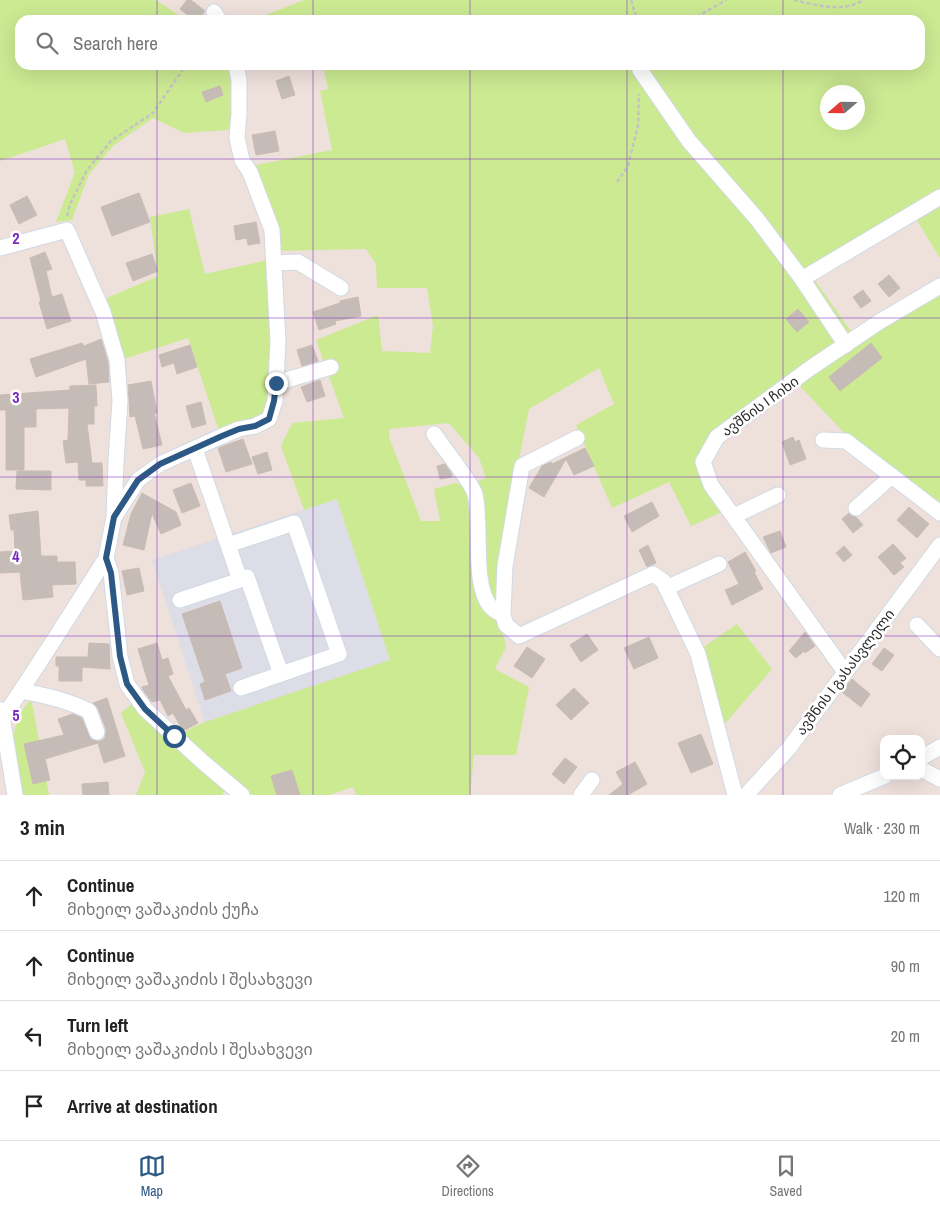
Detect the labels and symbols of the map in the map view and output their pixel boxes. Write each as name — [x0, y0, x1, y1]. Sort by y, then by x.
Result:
north arrow — [820, 85, 865, 130]
text: 2 — [12, 227, 20, 249]
route end — [265, 372, 288, 395]
street label: ავშნის I ჩიხი — [718, 372, 802, 440]
text: 3 — [12, 386, 20, 408]
text: 4 — [12, 545, 20, 567]
street label: ავშნის I გასასვლელი — [792, 605, 898, 739]
text: 5 — [12, 704, 20, 726]
route start — [163, 725, 186, 748]

